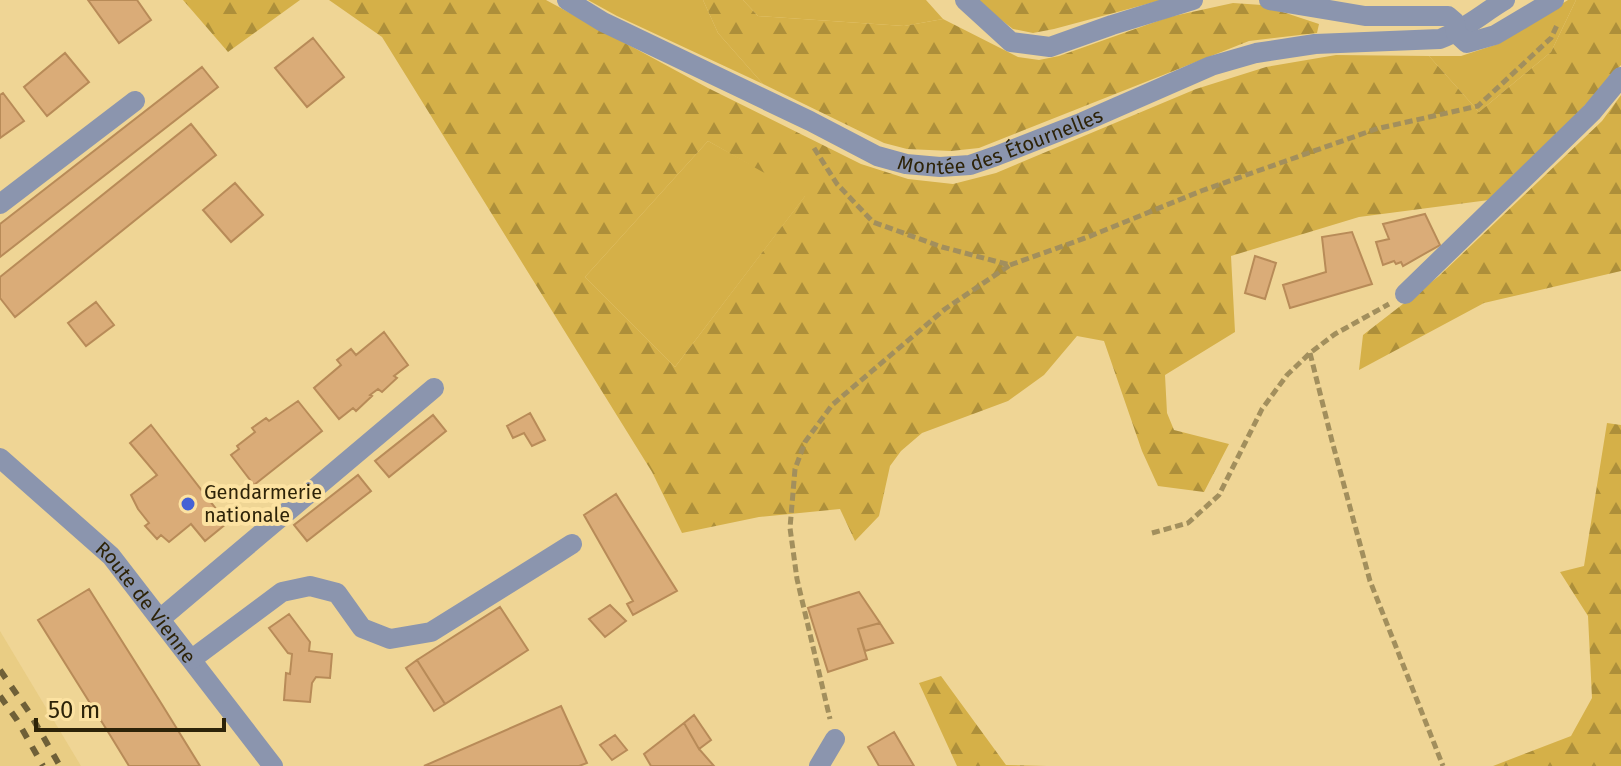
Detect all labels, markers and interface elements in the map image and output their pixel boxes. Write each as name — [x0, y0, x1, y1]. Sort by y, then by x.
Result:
street label: Montée des Étournelles — [895, 103, 1106, 179]
place label: Gendarmerie nationale — [204, 480, 322, 527]
marker: Gendarmerie nationale — [179, 495, 197, 513]
street label: Route de Vienne — [91, 536, 201, 668]
scale bar — [36, 682, 224, 732]
text: 50 m — [48, 696, 100, 724]

